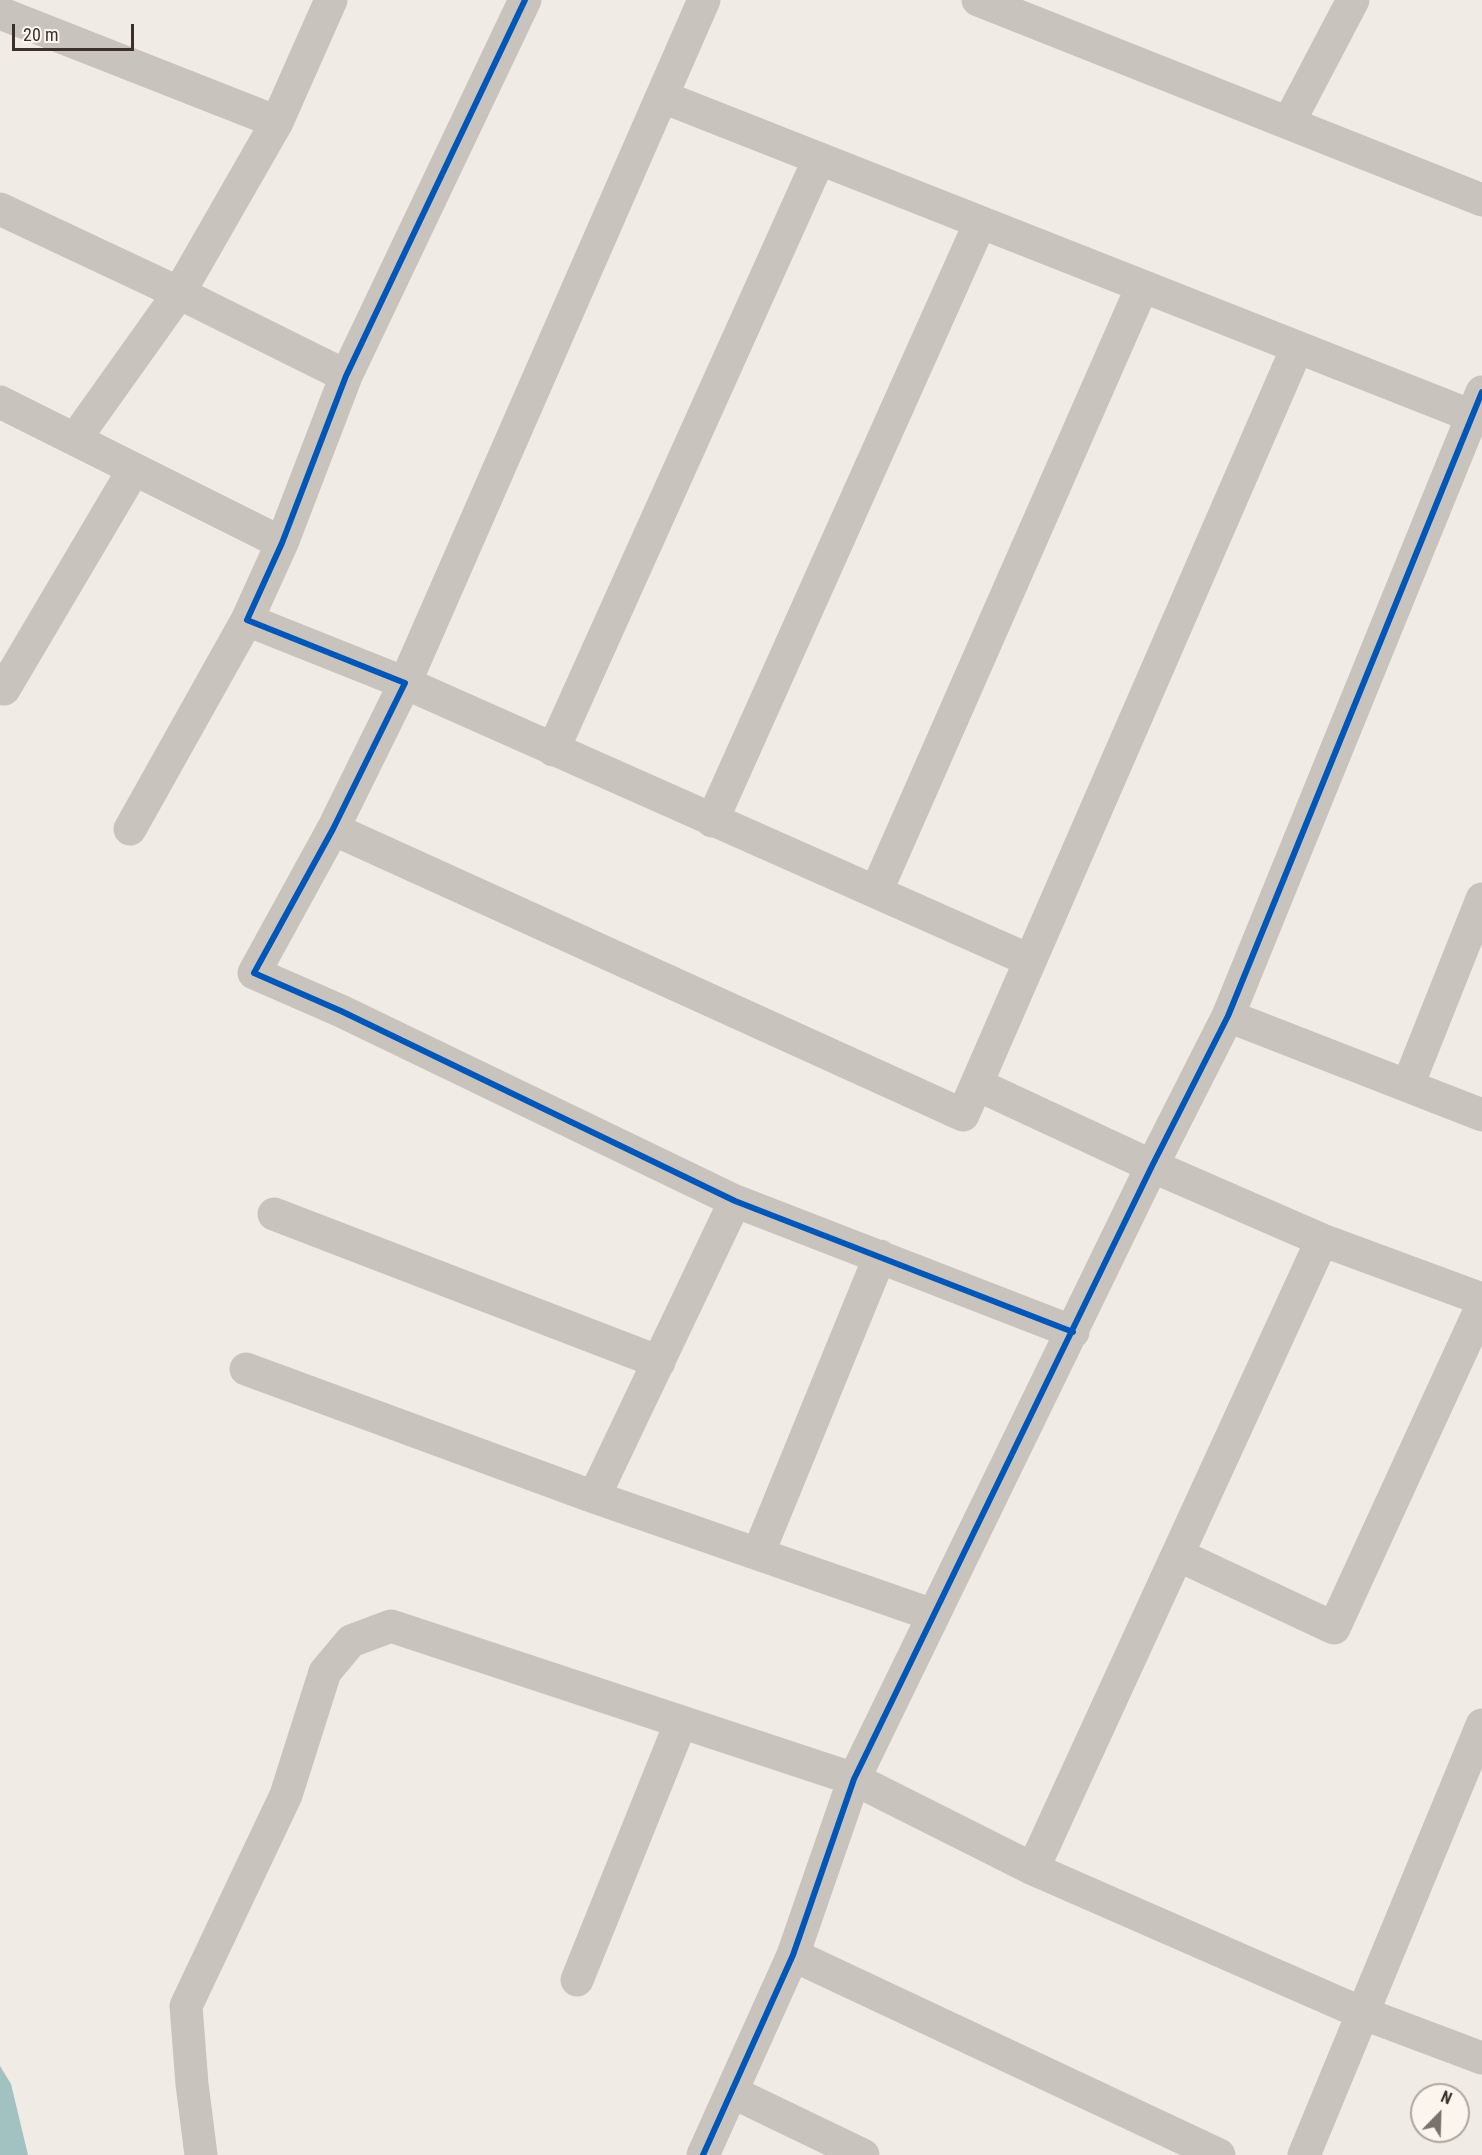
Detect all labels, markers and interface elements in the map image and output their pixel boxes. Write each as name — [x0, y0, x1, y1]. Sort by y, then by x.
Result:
scale bar — [15, 12, 136, 50]
text: 20 m — [23, 24, 58, 45]
north arrow — [1410, 2083, 1470, 2143]
text: N — [1438, 2087, 1455, 2108]

